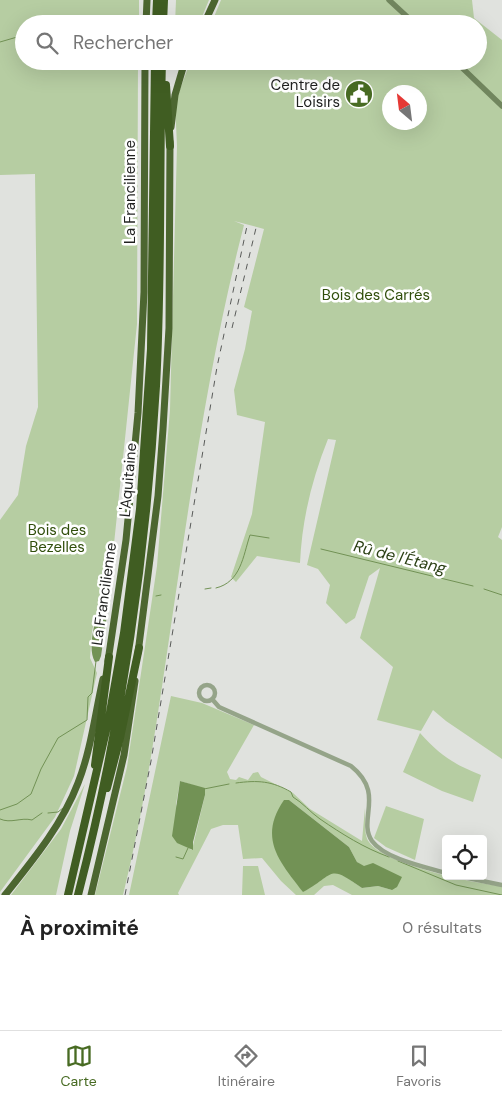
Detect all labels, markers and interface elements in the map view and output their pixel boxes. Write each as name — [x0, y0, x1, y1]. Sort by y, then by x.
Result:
search box — [15, 15, 487, 70]
icon: search — [33, 29, 61, 57]
text: Rechercher — [73, 30, 173, 55]
place label: Centre de Loisirs — [271, 75, 340, 112]
public building icon: Centre de Loisirs — [344, 79, 374, 109]
north arrow — [382, 85, 427, 130]
street label: La Francilienne — [120, 140, 140, 244]
park label: Bois des Carrés — [322, 285, 430, 305]
street label: L'Aquitaine — [115, 442, 141, 518]
park label: Bois des Bezelles — [28, 520, 86, 557]
water label: Rû de l'Étang — [351, 535, 450, 579]
street label: La Francilienne — [87, 541, 121, 647]
map controls — [442, 835, 487, 880]
button: locate — [442, 835, 487, 880]
text: À proximité — [20, 914, 139, 942]
text: 0 résultats — [402, 917, 482, 938]
tab: Carte — [61, 1042, 97, 1090]
tab: Itinéraire — [218, 1042, 275, 1090]
tab: Favoris — [396, 1042, 441, 1090]

